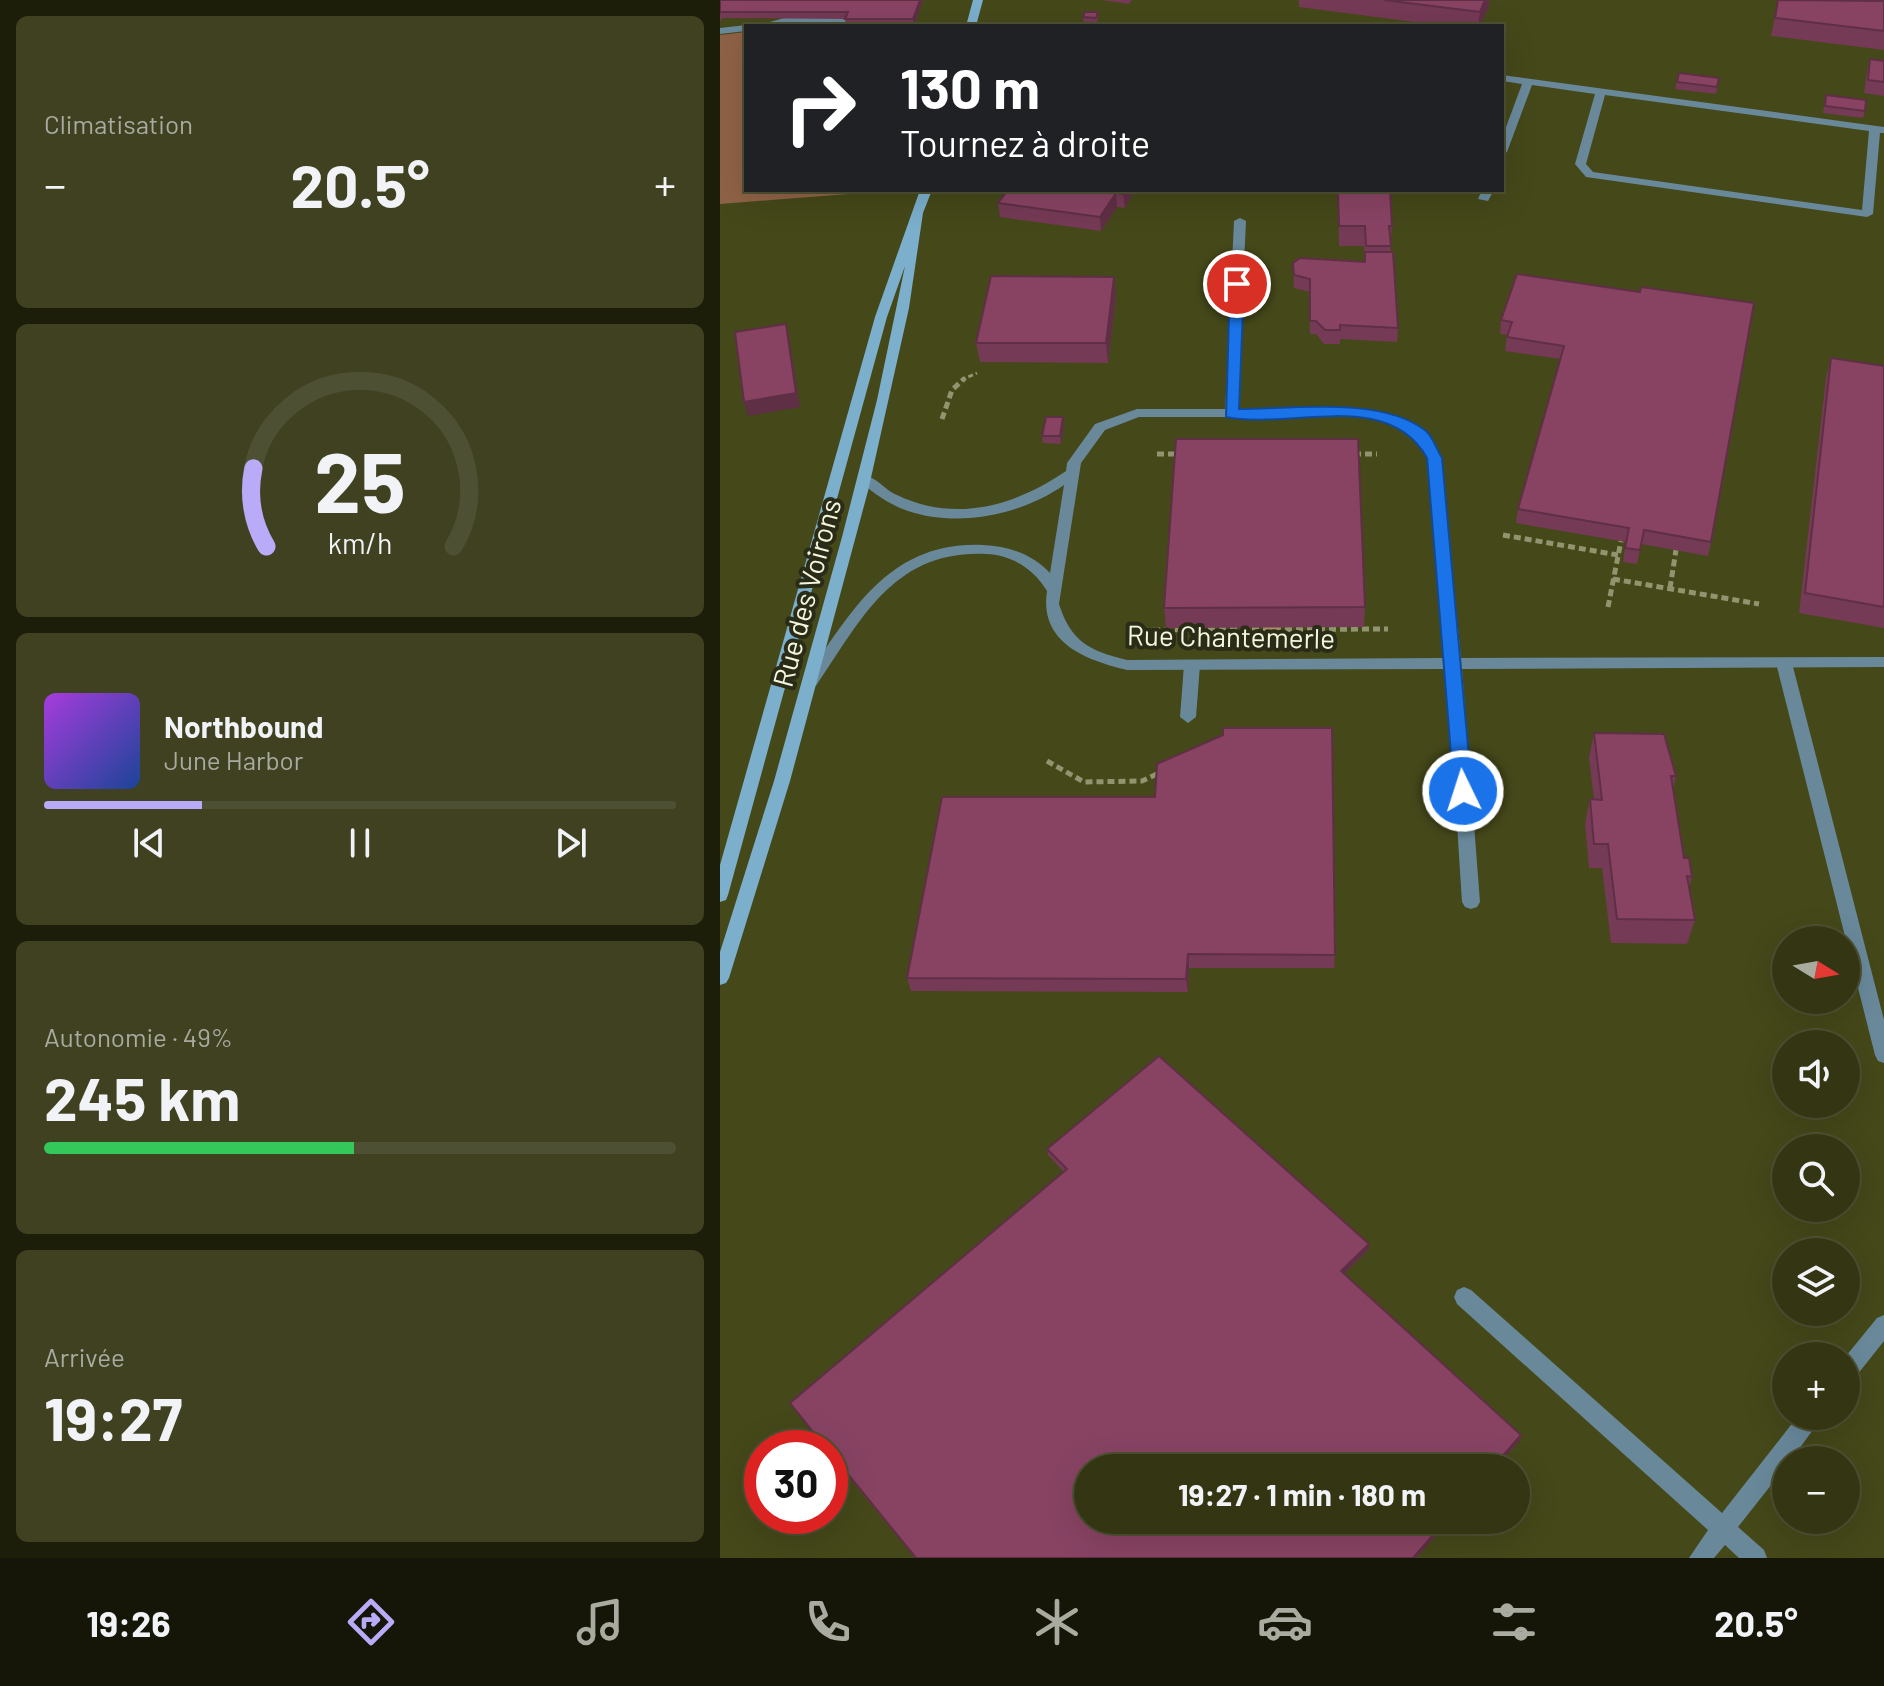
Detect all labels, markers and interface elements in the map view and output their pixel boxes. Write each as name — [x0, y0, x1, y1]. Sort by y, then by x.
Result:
text: 130 m — [900, 53, 1040, 120]
icon: right — [768, 56, 872, 160]
text: Climatisation — [44, 108, 193, 139]
text: Tournez à droite — [900, 121, 1150, 164]
text: 20.5° — [291, 148, 429, 220]
text: − — [44, 157, 66, 210]
text: + — [654, 157, 676, 210]
pin — [1203, 250, 1271, 318]
icon: arrive — [1215, 262, 1259, 306]
text: 25 — [314, 429, 406, 529]
street label: Rue des Voirons — [765, 495, 847, 690]
text: km/h — [328, 525, 392, 560]
street label: Rue Chantemerle — [1127, 617, 1335, 655]
text: Northbound — [164, 708, 323, 744]
text: June Harbor — [164, 744, 303, 775]
position arrow — [1421, 749, 1505, 833]
icon: previous — [127, 821, 171, 865]
icon: pause — [338, 821, 382, 865]
icon: next — [549, 821, 593, 865]
north arrow — [1772, 926, 1860, 1014]
map controls — [1772, 926, 1860, 1534]
text: Autonomie · 49% — [44, 1021, 233, 1052]
button: sound — [1772, 1030, 1860, 1118]
text: 245 km — [44, 1061, 240, 1133]
button: search — [1772, 1134, 1860, 1222]
button: layers — [1772, 1238, 1860, 1326]
text: Arrivée — [44, 1341, 125, 1372]
button: + — [1772, 1342, 1860, 1430]
text: 19:27 — [44, 1381, 182, 1453]
speed limit sign: 30 — [744, 1430, 848, 1534]
button: − — [1772, 1446, 1860, 1534]
text: 19:27 · 1 min · 180 m — [1178, 1476, 1426, 1512]
icon: directions — [343, 1594, 399, 1650]
icon: music — [572, 1594, 628, 1650]
icon: phone — [800, 1594, 856, 1650]
icon: climate — [1029, 1594, 1085, 1650]
icon: car — [1257, 1594, 1313, 1650]
icon: filters — [1486, 1594, 1542, 1650]
text: 19:26 — [86, 1601, 171, 1644]
text: 20.5° — [1714, 1601, 1798, 1644]

